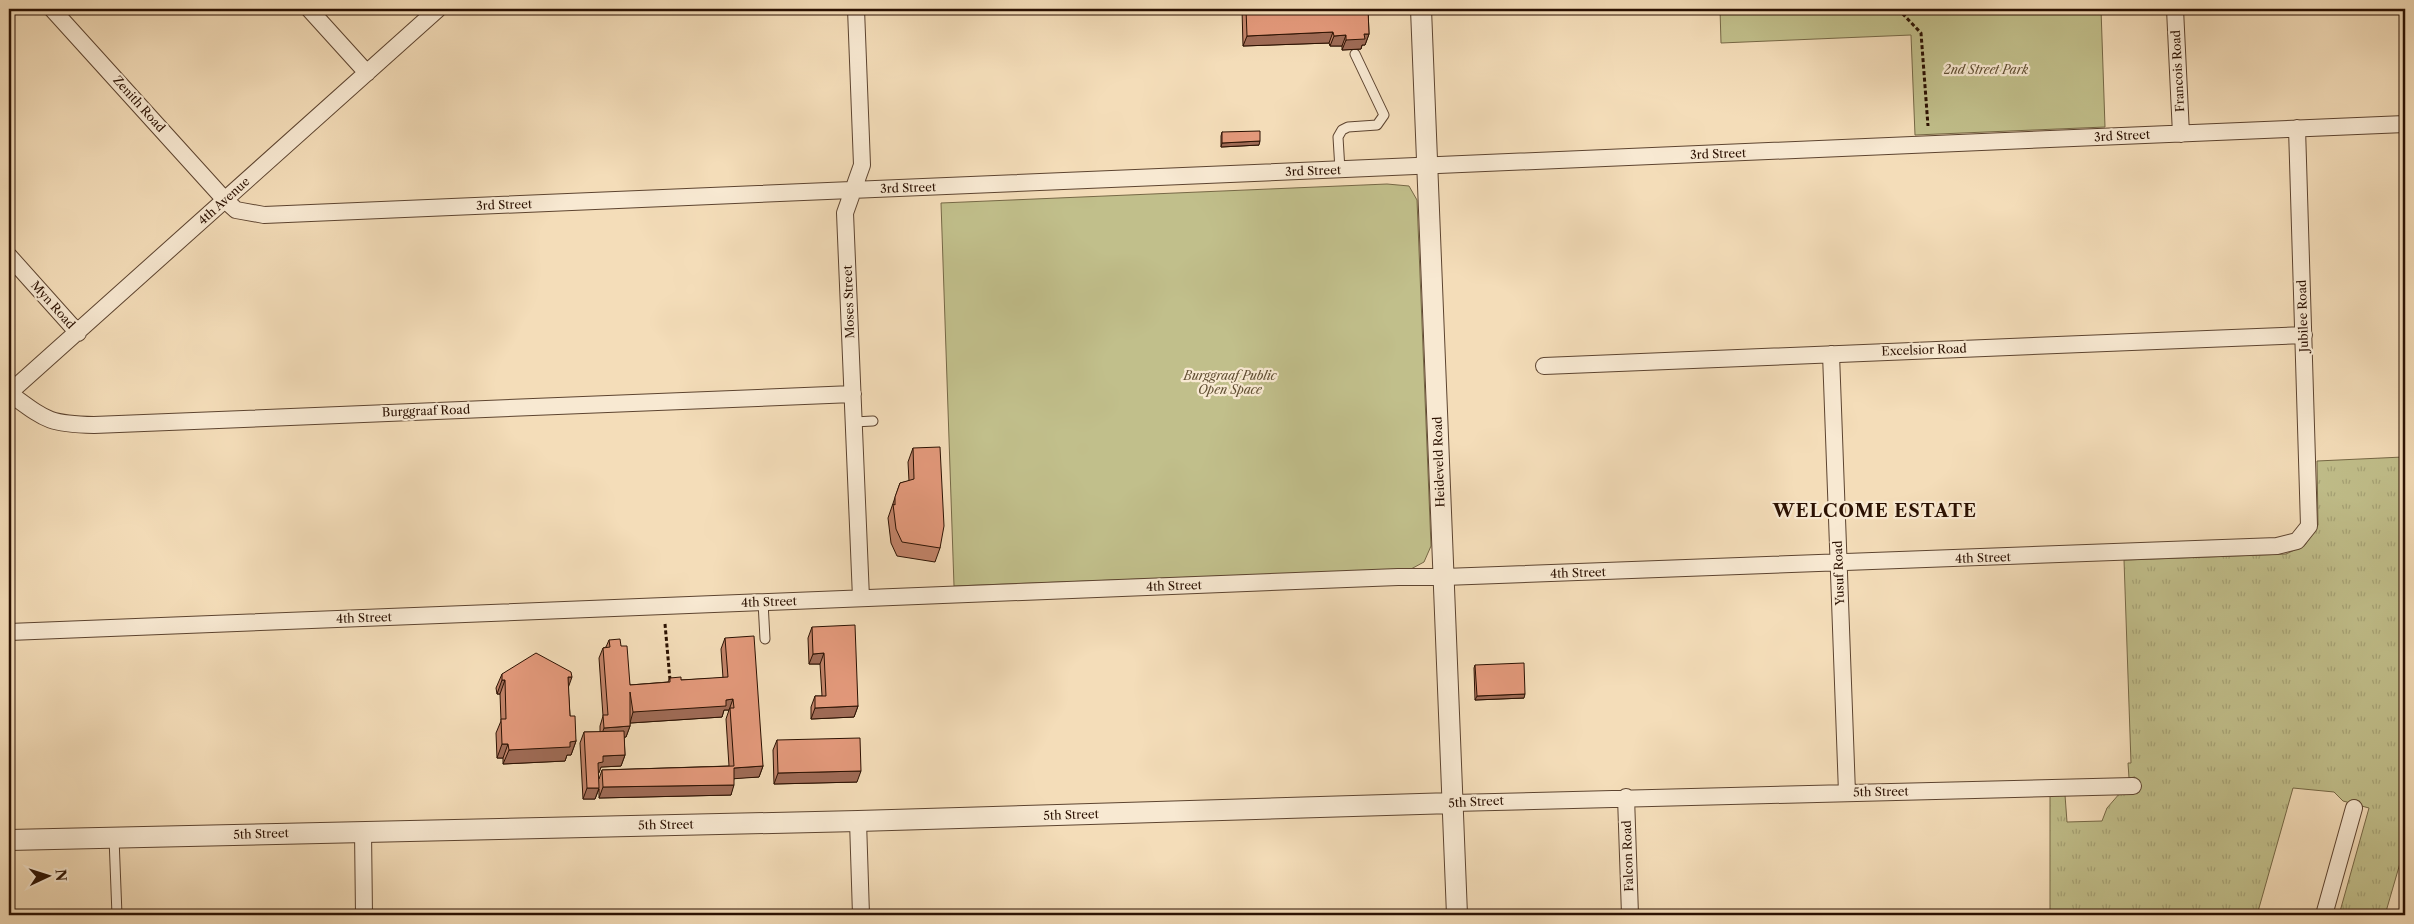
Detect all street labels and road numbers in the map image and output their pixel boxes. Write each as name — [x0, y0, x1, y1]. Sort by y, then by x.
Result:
street label: Francois Road — [2168, 29, 2187, 112]
street label: Zenith Road — [110, 72, 169, 135]
street label: 3rd Street — [2094, 127, 2151, 144]
street label: 3rd Street — [1690, 145, 1747, 162]
street label: 3rd Street — [1285, 162, 1342, 179]
street label: 4th Avenue — [195, 173, 253, 228]
street label: 3rd Street — [880, 179, 937, 196]
street label: 3rd Street — [476, 196, 533, 213]
street label: Moses Street — [840, 264, 857, 339]
street label: Myn Road — [28, 278, 79, 332]
street label: Jubilee Road — [2294, 279, 2311, 354]
street label: Excelsior Road — [1881, 340, 1968, 358]
street label: Burggraaf Road — [382, 401, 471, 420]
street label: Heideveld Road — [1429, 416, 1448, 508]
street label: Yusuf Road — [1830, 540, 1847, 607]
street label: 4th Street — [1955, 549, 2012, 566]
street label: 4th Street — [1550, 564, 1607, 581]
street label: 4th Street — [1146, 577, 1203, 594]
street label: 4th Street — [741, 593, 798, 610]
street label: 4th Street — [336, 609, 393, 626]
street label: 5th Street — [1853, 784, 1910, 799]
street label: 5th Street — [1448, 793, 1505, 810]
street label: 5th Street — [1043, 806, 1100, 823]
street label: 5th Street — [638, 817, 695, 832]
street label: Falcon Road — [1619, 819, 1636, 892]
street label: 5th Street — [233, 825, 290, 842]

